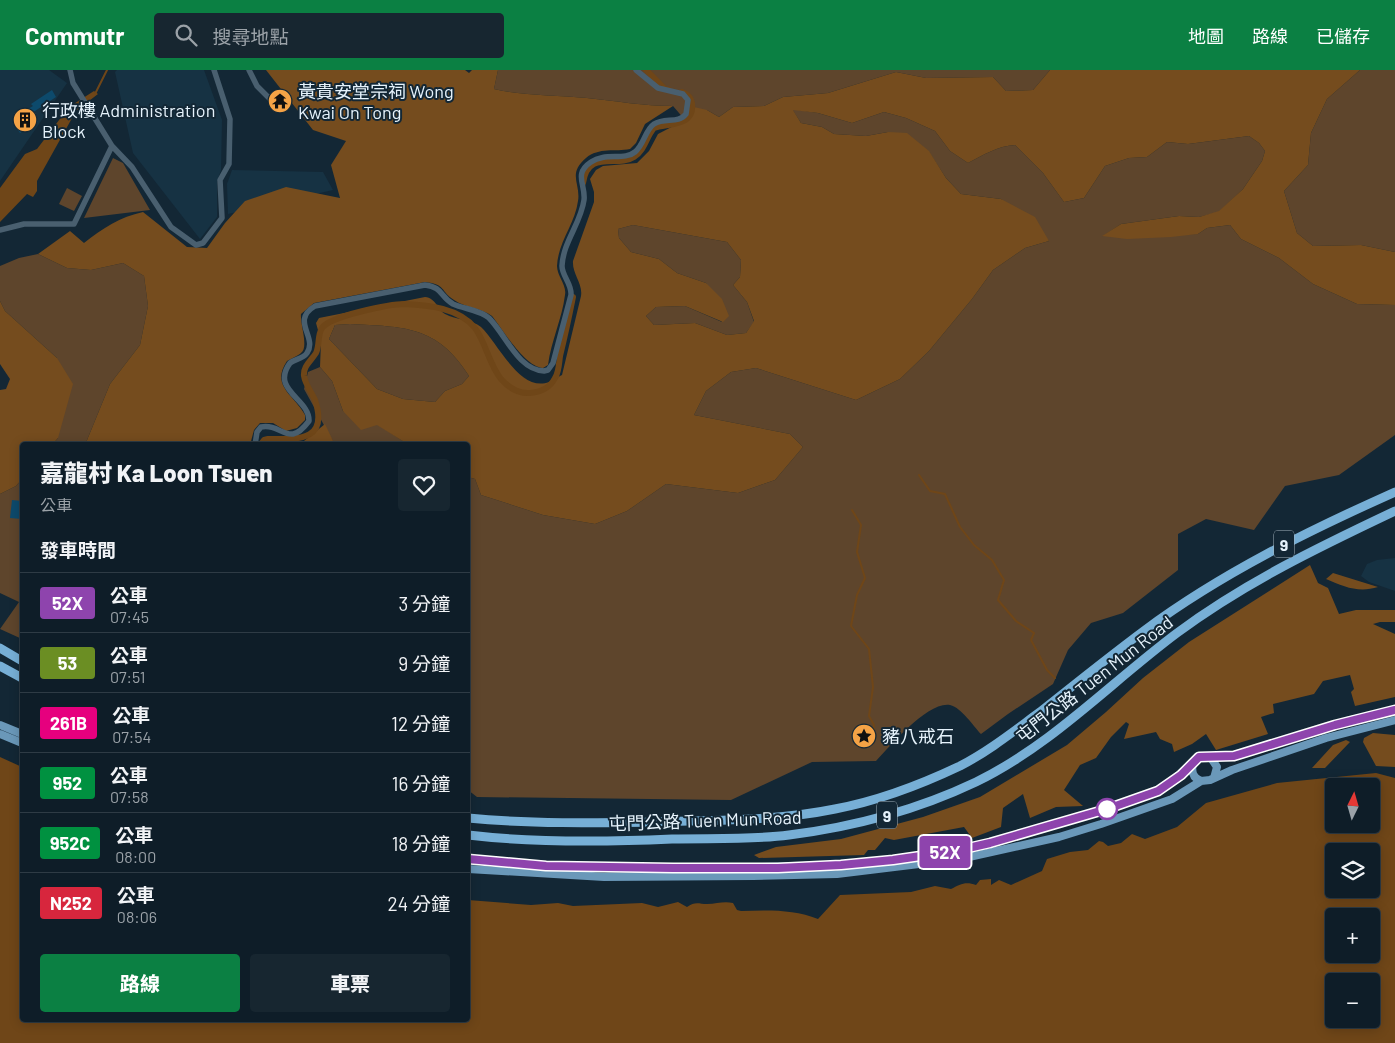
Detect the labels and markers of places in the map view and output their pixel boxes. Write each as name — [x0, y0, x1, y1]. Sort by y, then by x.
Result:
place label: 黃貴安堂宗祠 Wong Kwai On Tong — [298, 80, 454, 123]
temple icon: 黃貴安堂宗祠 Wong Kwai On Tong — [267, 88, 293, 114]
place label: 行政樓 Administration Block — [42, 99, 215, 142]
building icon: 行政樓 Administration Block — [12, 107, 38, 133]
place icon: 豬八戒石 — [851, 723, 877, 749]
place label: 豬八戒石 — [882, 725, 954, 747]
unlabelled marker — [1096, 798, 1118, 820]

